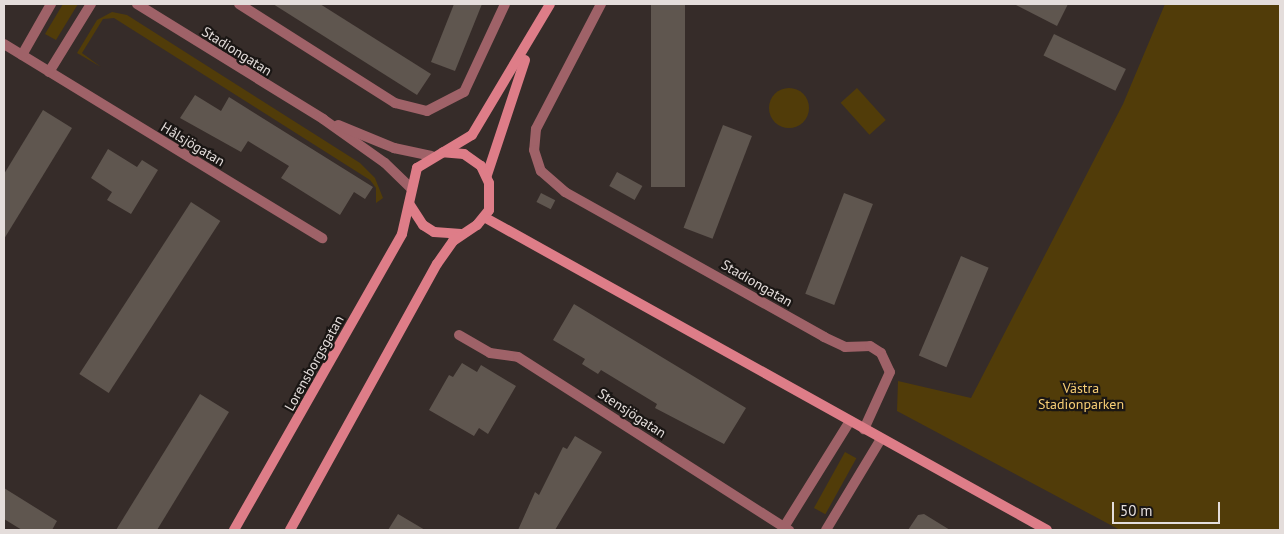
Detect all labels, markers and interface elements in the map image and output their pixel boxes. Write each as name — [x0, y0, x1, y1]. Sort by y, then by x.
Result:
street label: Stadiongatan — [199, 23, 275, 79]
street label: Hålsjögatan — [158, 118, 228, 170]
street label: Stadiongatan — [718, 256, 796, 310]
street label: Lorensborgsgatan — [281, 312, 347, 414]
park label: Västra Stadionparken — [1038, 380, 1124, 412]
street label: Stensjögatan — [595, 385, 669, 441]
scale bar — [1114, 492, 1222, 524]
text: 50 m — [1120, 501, 1153, 520]

